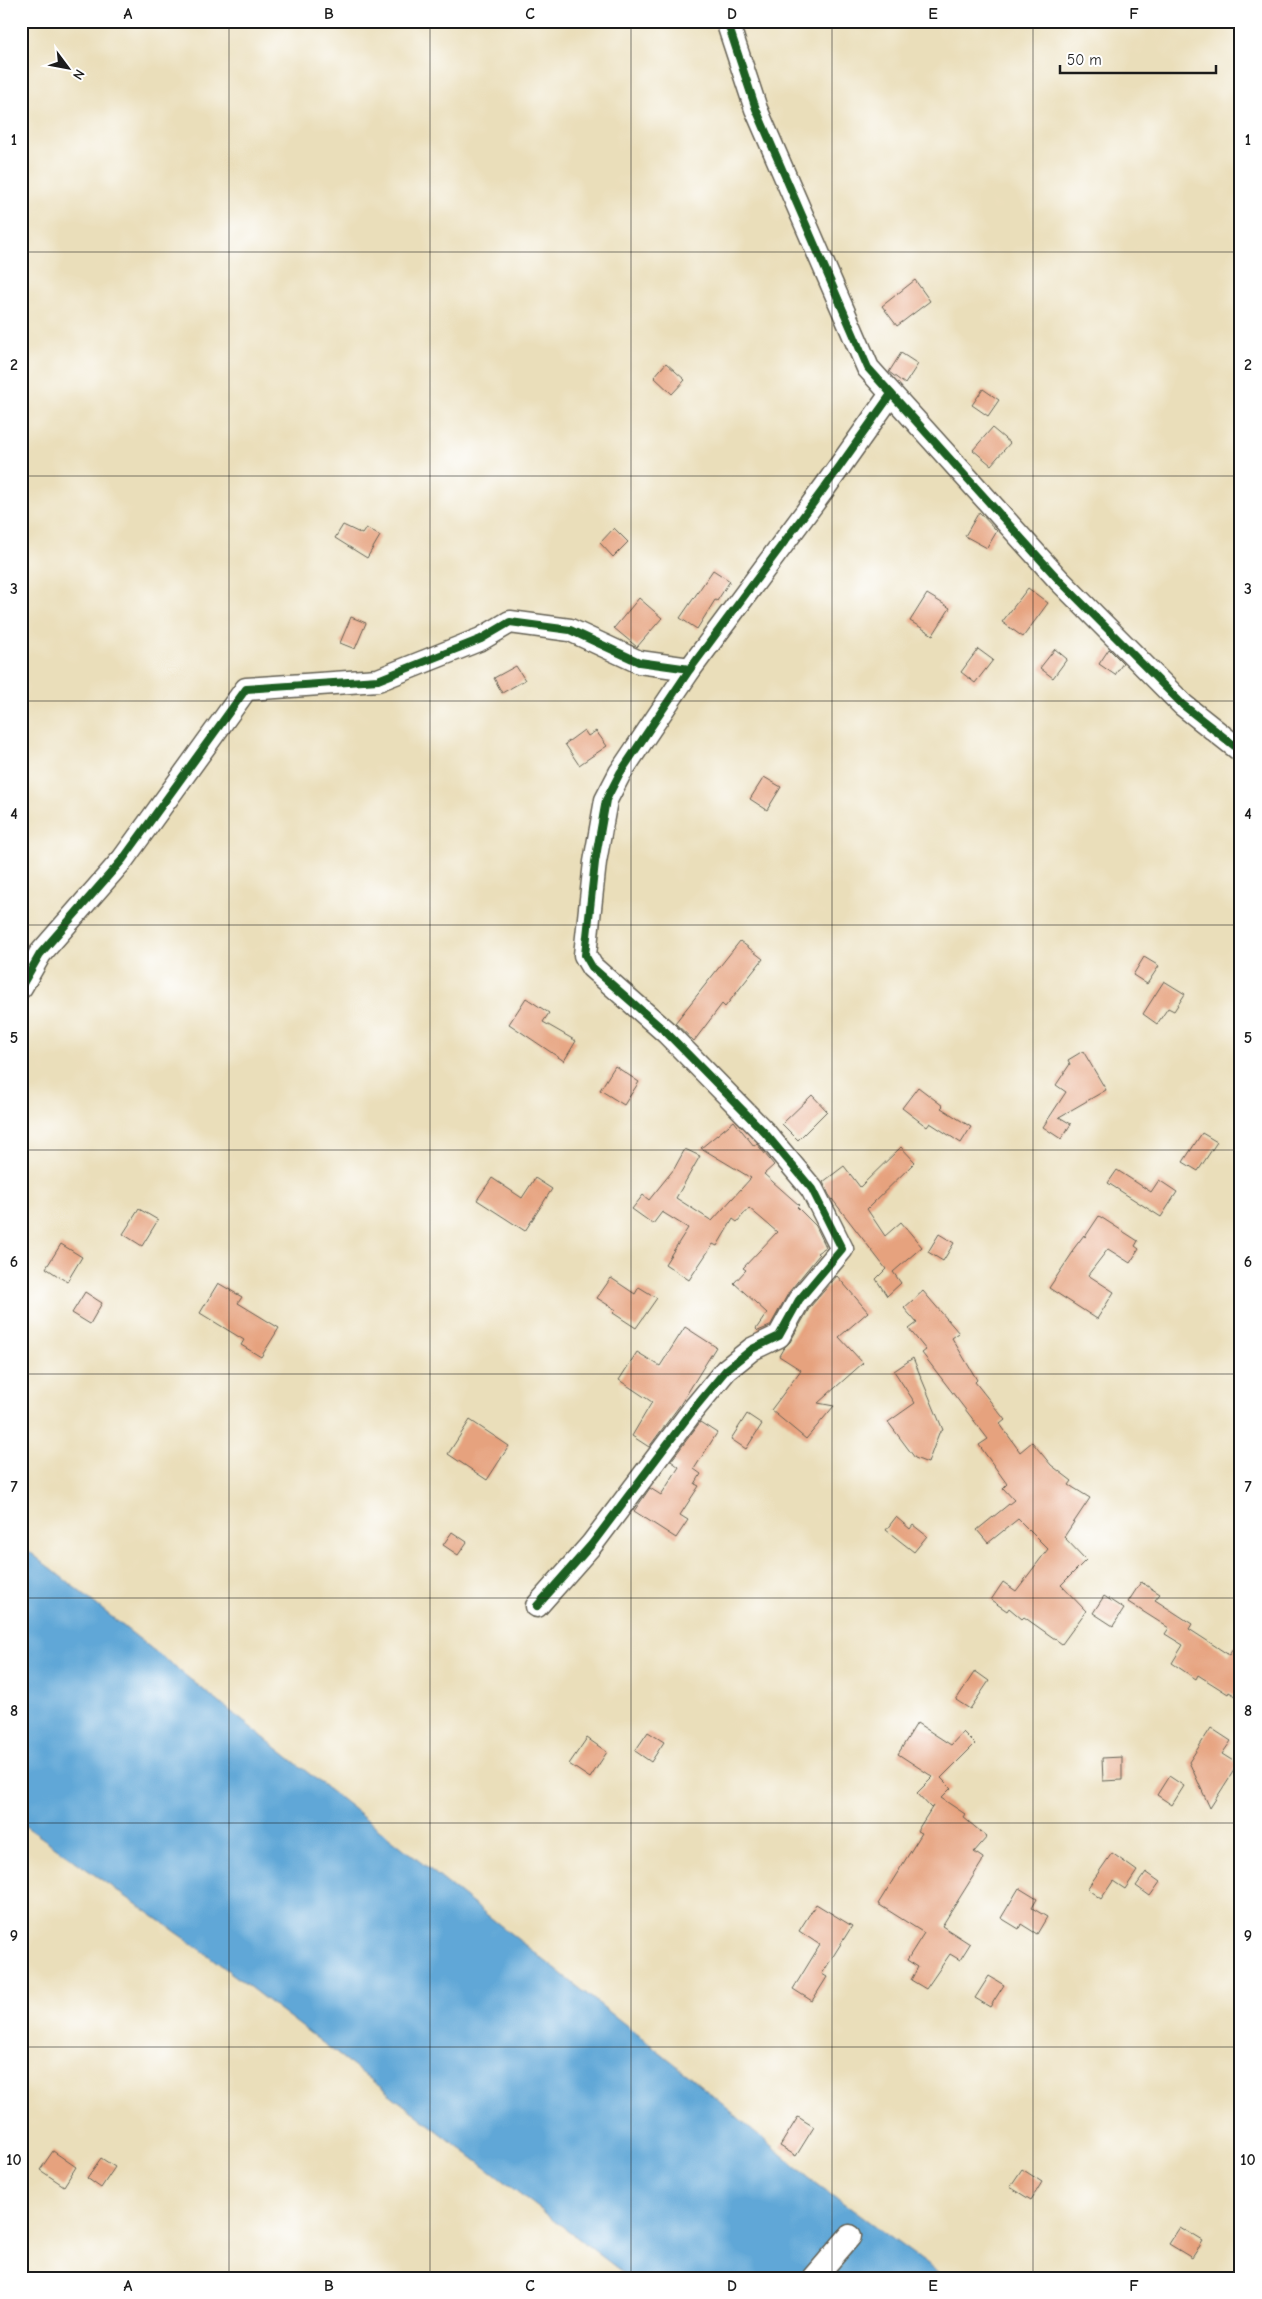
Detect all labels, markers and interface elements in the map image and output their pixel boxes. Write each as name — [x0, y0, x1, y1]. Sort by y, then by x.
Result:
text: A — [124, 5, 133, 23]
text: B — [324, 5, 334, 23]
text: C — [525, 5, 535, 23]
text: D — [727, 5, 737, 23]
text: E — [928, 5, 938, 23]
text: F — [1129, 5, 1139, 23]
north arrow — [42, 42, 92, 92]
scale bar — [1060, 42, 1216, 74]
text: 50 m — [1067, 51, 1102, 69]
text: N — [69, 66, 88, 83]
text: 1 — [11, 131, 17, 149]
text: 1 — [1245, 131, 1251, 149]
text: 2 — [10, 356, 18, 374]
text: 2 — [1244, 356, 1252, 374]
text: 3 — [10, 580, 18, 598]
text: 3 — [1244, 580, 1252, 598]
text: 4 — [10, 805, 18, 823]
text: 4 — [1244, 805, 1252, 823]
text: 5 — [10, 1029, 18, 1047]
text: 5 — [1244, 1029, 1252, 1047]
text: 6 — [10, 1253, 18, 1271]
text: 6 — [1244, 1253, 1252, 1271]
text: 7 — [10, 1478, 18, 1496]
text: 7 — [1244, 1478, 1252, 1496]
text: 8 — [10, 1702, 18, 1720]
text: 8 — [1244, 1702, 1252, 1720]
text: 9 — [10, 1927, 18, 1945]
text: 9 — [1244, 1927, 1252, 1945]
text: 10 — [6, 2151, 22, 2169]
text: 10 — [1240, 2151, 1256, 2169]
text: A — [124, 2277, 133, 2295]
text: B — [324, 2277, 334, 2295]
text: C — [525, 2277, 535, 2295]
text: D — [727, 2277, 737, 2295]
text: E — [928, 2277, 938, 2295]
text: F — [1129, 2277, 1139, 2295]

